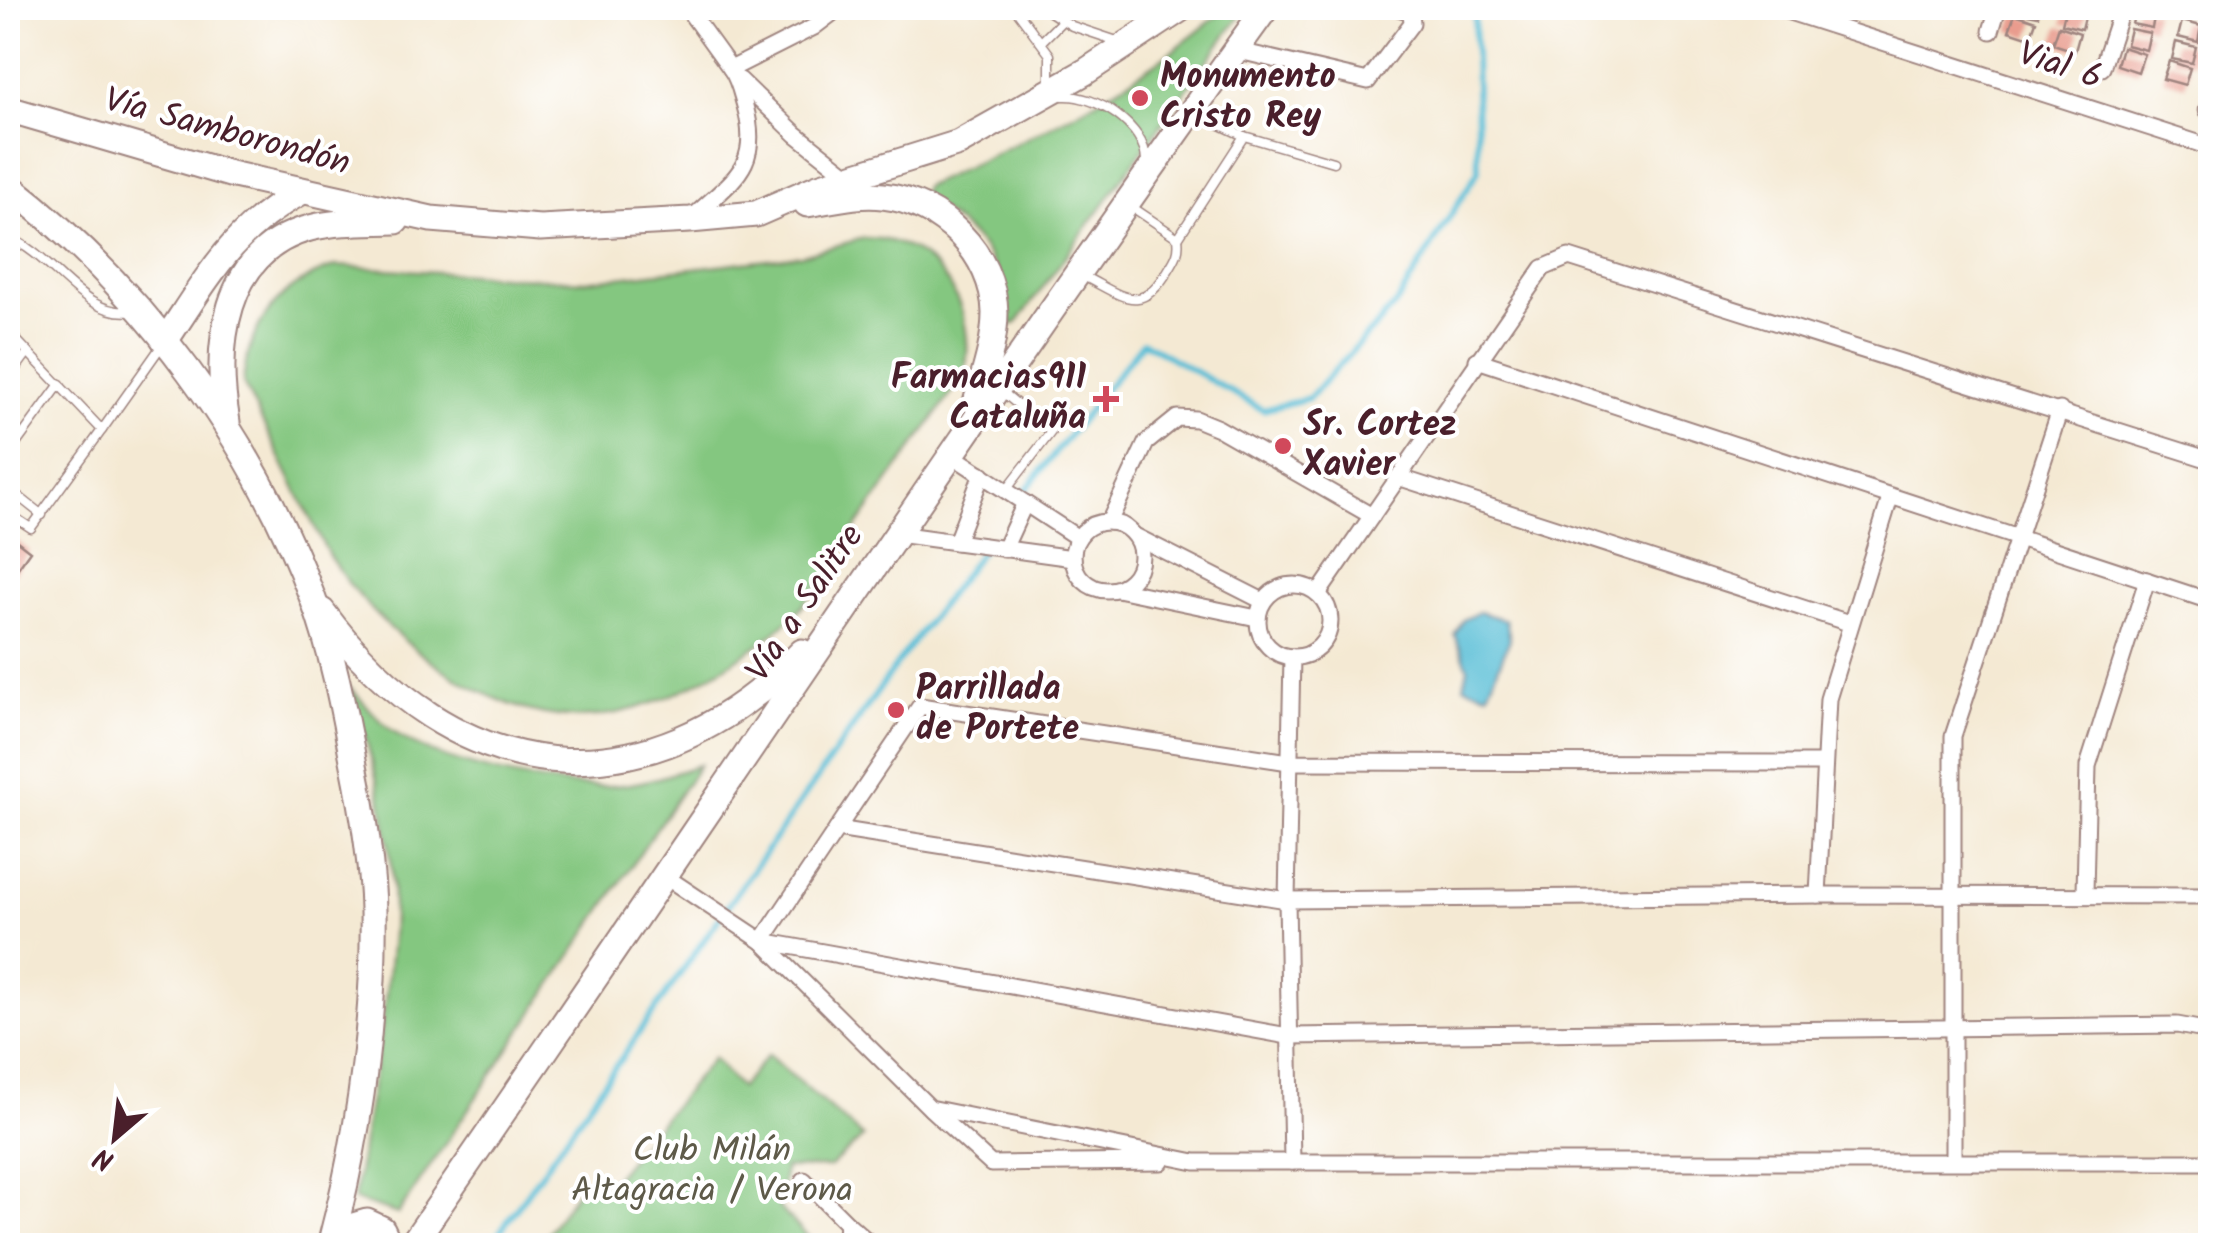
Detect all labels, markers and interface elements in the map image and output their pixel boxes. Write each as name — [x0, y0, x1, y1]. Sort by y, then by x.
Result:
street label: Vial 6 — [2011, 27, 2109, 107]
place label: Monumento Cristo Rey — [1160, 50, 1336, 146]
street label: Vía Samborondón — [98, 73, 356, 193]
marker: Monumento Cristo Rey — [1129, 87, 1151, 109]
place label: Farmacias911 Cataluña — [891, 351, 1086, 447]
marker: Farmacias911 Cataluña — [1095, 388, 1117, 410]
place label: Sr. Cortez Xavier — [1302, 398, 1457, 494]
marker: Sr. Cortez Xavier — [1272, 435, 1294, 457]
street label: Vía a Salitre — [732, 513, 880, 695]
place label: Parrillada de Portete — [916, 662, 1079, 758]
marker: Parrillada de Portete — [885, 699, 907, 721]
north arrow — [65, 1088, 165, 1188]
park label: Club Milán Altagracia / Verona — [571, 1124, 853, 1220]
text: N — [86, 1134, 123, 1182]

